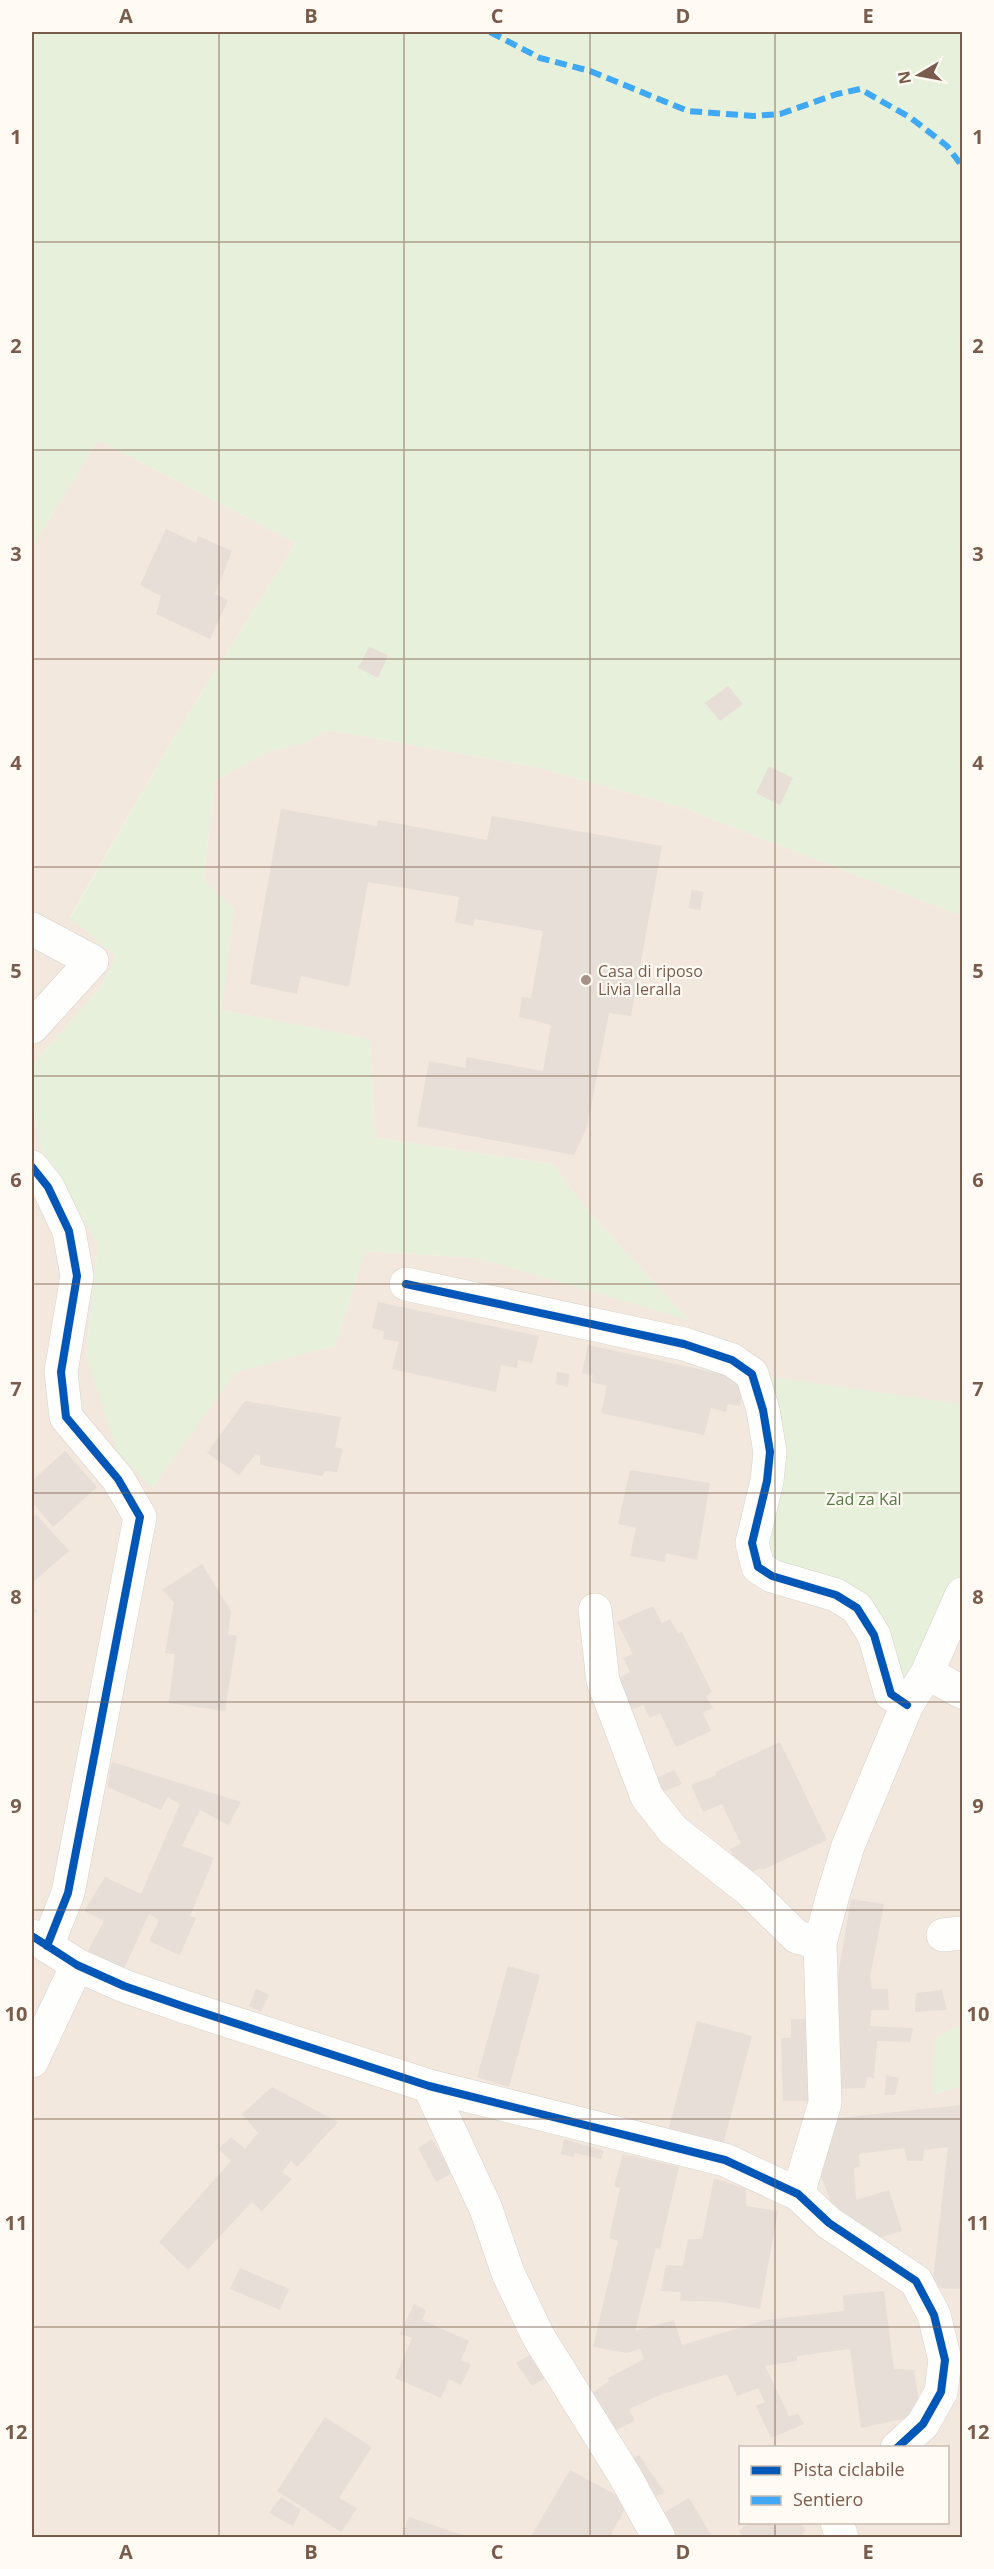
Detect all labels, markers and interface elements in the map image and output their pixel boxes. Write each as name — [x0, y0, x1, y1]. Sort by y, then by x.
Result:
text: A — [119, 2, 133, 29]
text: B — [304, 2, 318, 29]
text: C — [491, 2, 504, 29]
text: D — [676, 2, 690, 29]
text: E — [862, 2, 874, 29]
north arrow — [889, 45, 949, 105]
text: N — [892, 69, 916, 86]
text: 1 — [10, 123, 22, 150]
text: 1 — [972, 123, 984, 150]
text: 2 — [10, 332, 22, 359]
text: 2 — [972, 332, 984, 359]
text: 3 — [10, 540, 22, 567]
text: 3 — [972, 540, 984, 567]
text: 4 — [10, 749, 22, 776]
text: 4 — [972, 749, 984, 776]
text: 5 — [10, 957, 22, 984]
text: 5 — [972, 957, 984, 984]
place label: Casa di riposo Livia Ieralla — [598, 960, 703, 1000]
marker: Casa di riposo Livia Ieralla — [579, 973, 593, 987]
text: 6 — [10, 1166, 22, 1193]
text: 6 — [972, 1166, 984, 1193]
text: 7 — [10, 1375, 22, 1402]
text: 7 — [972, 1375, 984, 1402]
park label: Zad za Kal — [826, 1488, 902, 1510]
text: 8 — [10, 1583, 22, 1610]
text: 8 — [972, 1583, 984, 1610]
text: 9 — [10, 1792, 22, 1819]
text: 9 — [972, 1792, 984, 1819]
text: 10 — [5, 2000, 27, 2027]
text: 10 — [967, 2000, 989, 2027]
text: 11 — [5, 2209, 27, 2236]
text: 11 — [967, 2209, 989, 2236]
text: 12 — [5, 2418, 27, 2445]
text: 12 — [967, 2418, 989, 2445]
legend — [739, 2446, 949, 2524]
text: Pista ciclabile — [793, 2457, 905, 2481]
text: Sentiero — [793, 2487, 863, 2511]
text: A — [119, 2538, 133, 2565]
text: B — [304, 2538, 318, 2565]
text: C — [491, 2538, 504, 2565]
text: D — [676, 2538, 690, 2565]
text: E — [862, 2538, 874, 2565]

